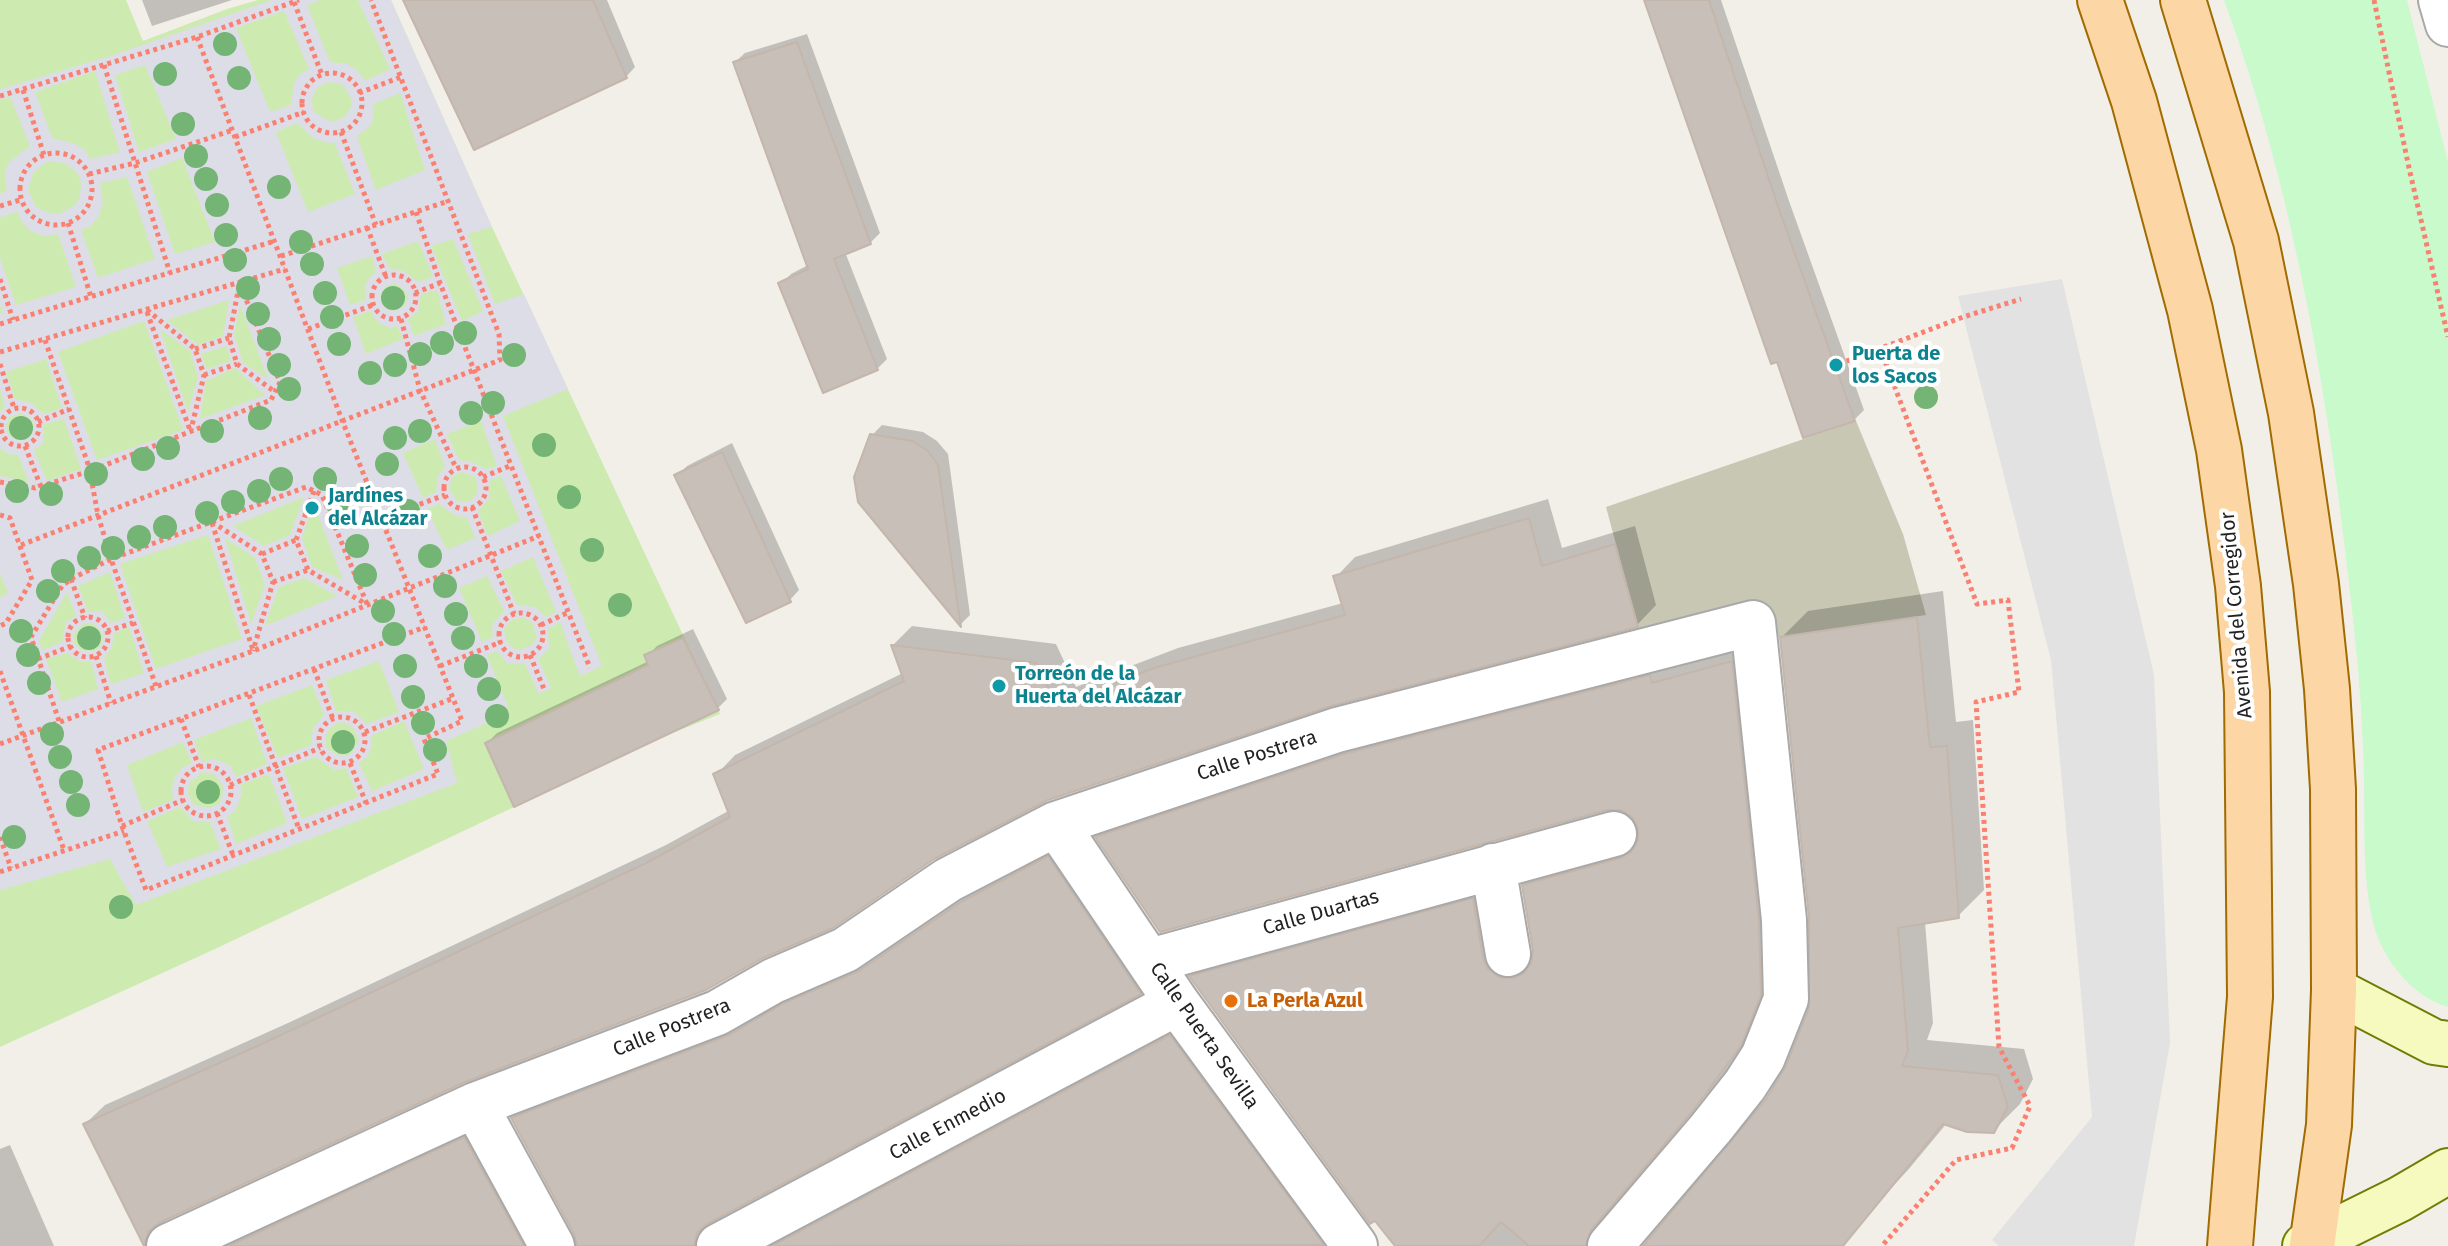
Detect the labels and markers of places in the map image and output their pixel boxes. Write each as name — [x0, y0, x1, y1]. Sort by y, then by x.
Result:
place label: Puerta de los Sacos — [1852, 342, 1940, 389]
marker: Puerta de los Sacos — [1827, 356, 1845, 374]
place label: Jardínes del Alcázar — [328, 484, 428, 531]
marker: Jardínes del Alcázar — [303, 499, 321, 517]
place label: Torreón de la Huerta del Alcázar — [1015, 662, 1182, 709]
marker: Torreón de la Huerta del Alcázar — [990, 677, 1008, 695]
place label: La Perla Azul — [1247, 989, 1363, 1013]
marker: La Perla Azul — [1222, 992, 1240, 1010]

